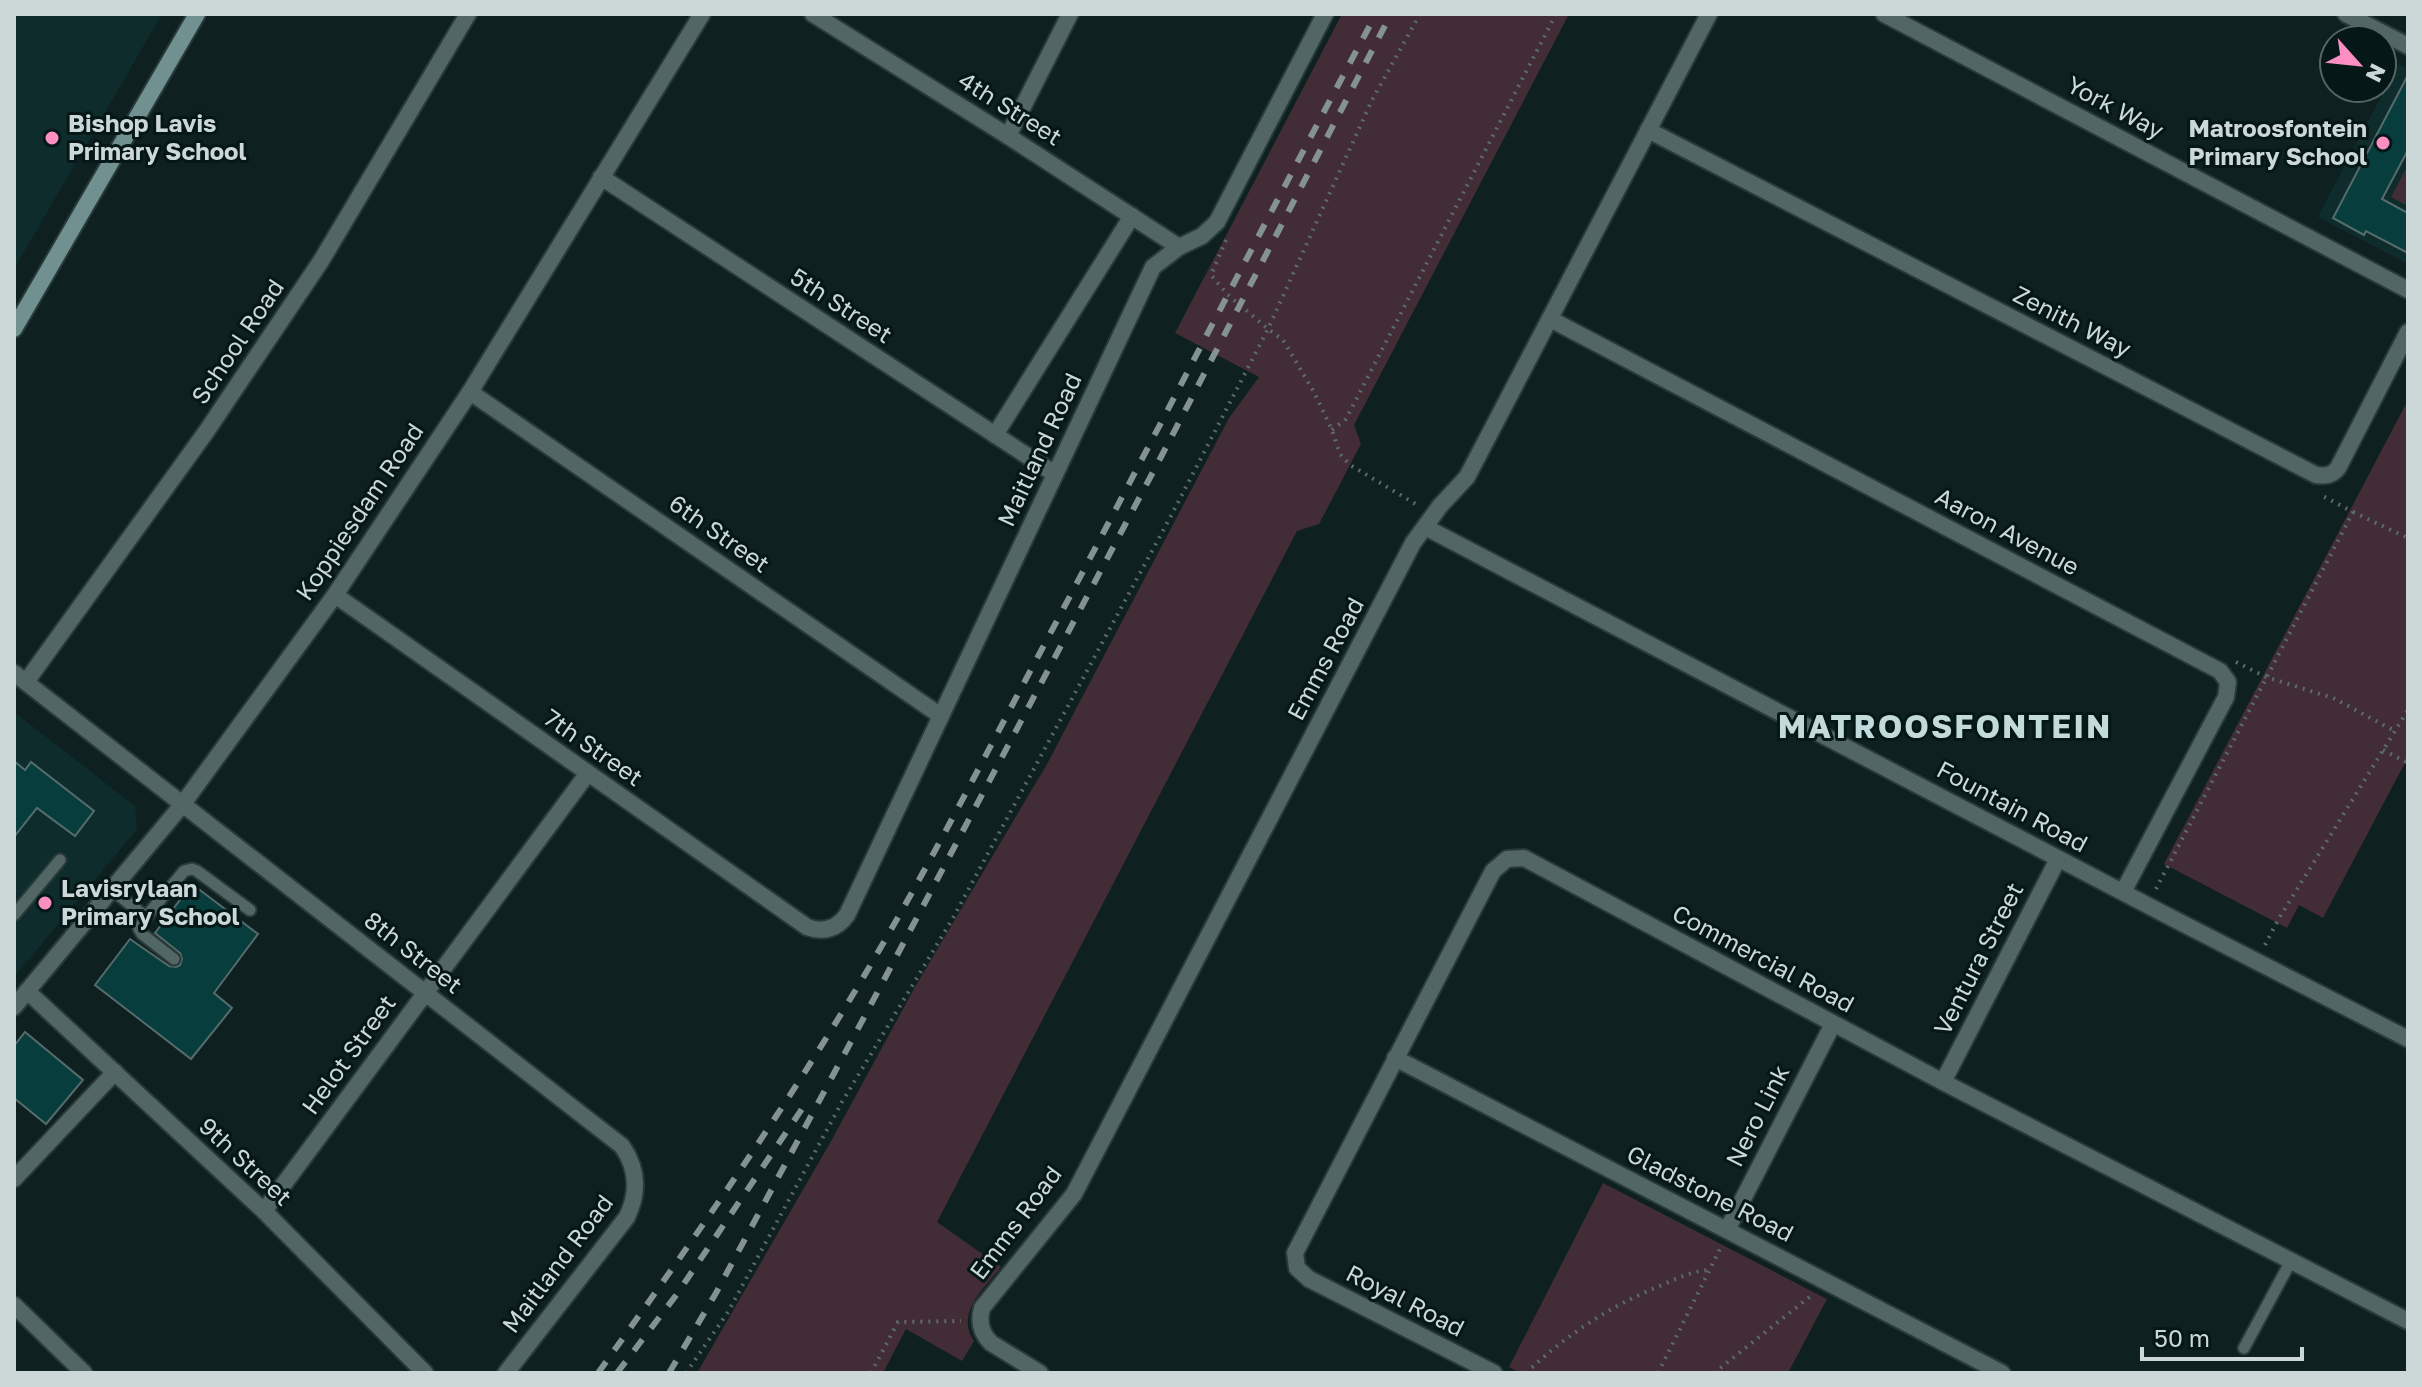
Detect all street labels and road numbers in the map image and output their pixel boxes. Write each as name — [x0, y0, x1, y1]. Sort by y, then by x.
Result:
street label: 4th Street — [954, 65, 1068, 151]
street label: York Way — [2062, 69, 2169, 144]
street label: 5th Street — [786, 261, 898, 348]
street label: School Road — [184, 273, 289, 409]
street label: Zenith Way — [2009, 279, 2136, 363]
street label: Maitland Road — [990, 368, 1087, 531]
street label: Koppiesdam Road — [289, 417, 429, 605]
street label: Aaron Avenue — [1931, 481, 2085, 581]
street label: 6th Street — [664, 488, 776, 578]
street label: Emms Road — [1280, 592, 1369, 725]
street label: 7th Street — [539, 702, 649, 791]
street label: Fountain Road — [1932, 754, 2093, 858]
street label: Ventura Street — [1927, 877, 2028, 1039]
street label: Commercial Road — [1668, 898, 1860, 1018]
street label: 8th Street — [359, 905, 469, 999]
street label: Helot Street — [295, 989, 401, 1120]
street label: Nero Link — [1719, 1060, 1795, 1171]
street label: 9th Street — [194, 1111, 298, 1211]
street label: Gladstone Road — [1623, 1138, 1799, 1247]
street label: Emms Road — [963, 1160, 1067, 1285]
street label: Maitland Road — [495, 1188, 618, 1338]
street label: Royal Road — [1342, 1258, 1470, 1342]

